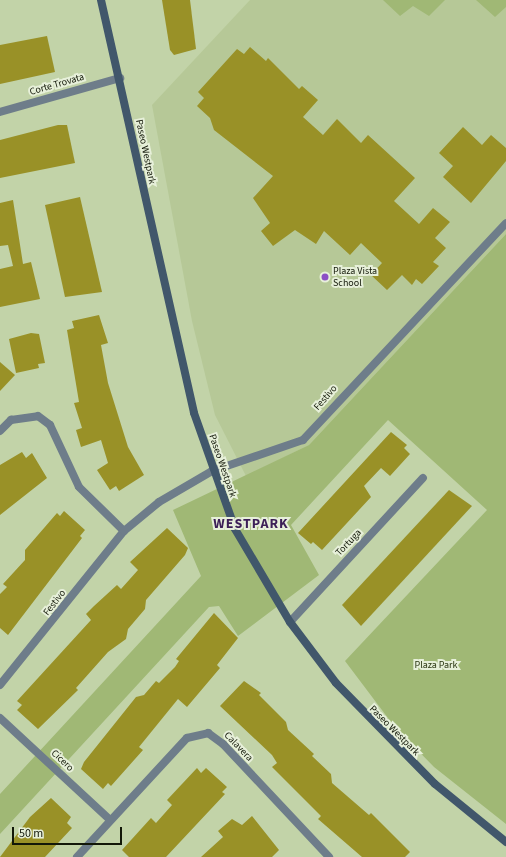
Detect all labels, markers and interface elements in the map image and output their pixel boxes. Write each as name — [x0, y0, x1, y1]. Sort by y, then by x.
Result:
street label: Corte Trovata — [28, 72, 86, 98]
street label: Paseo Westpark — [132, 119, 158, 185]
place label: Plaza Vista School — [333, 265, 377, 288]
marker: Plaza Vista School — [320, 272, 330, 282]
street label: Festivo — [312, 383, 340, 413]
street label: Paseo Westpark — [206, 433, 238, 499]
district label: WESTPARK — [213, 516, 289, 532]
street label: Tortuga — [334, 527, 364, 559]
street label: Festivo — [41, 588, 69, 618]
park label: Plaza Park — [414, 660, 458, 672]
street label: Paseo Westpark — [366, 703, 422, 759]
street label: Calavera — [221, 730, 255, 764]
street label: Cicero — [48, 748, 76, 774]
scale bar — [14, 819, 124, 845]
text: 50 m — [19, 825, 43, 842]

